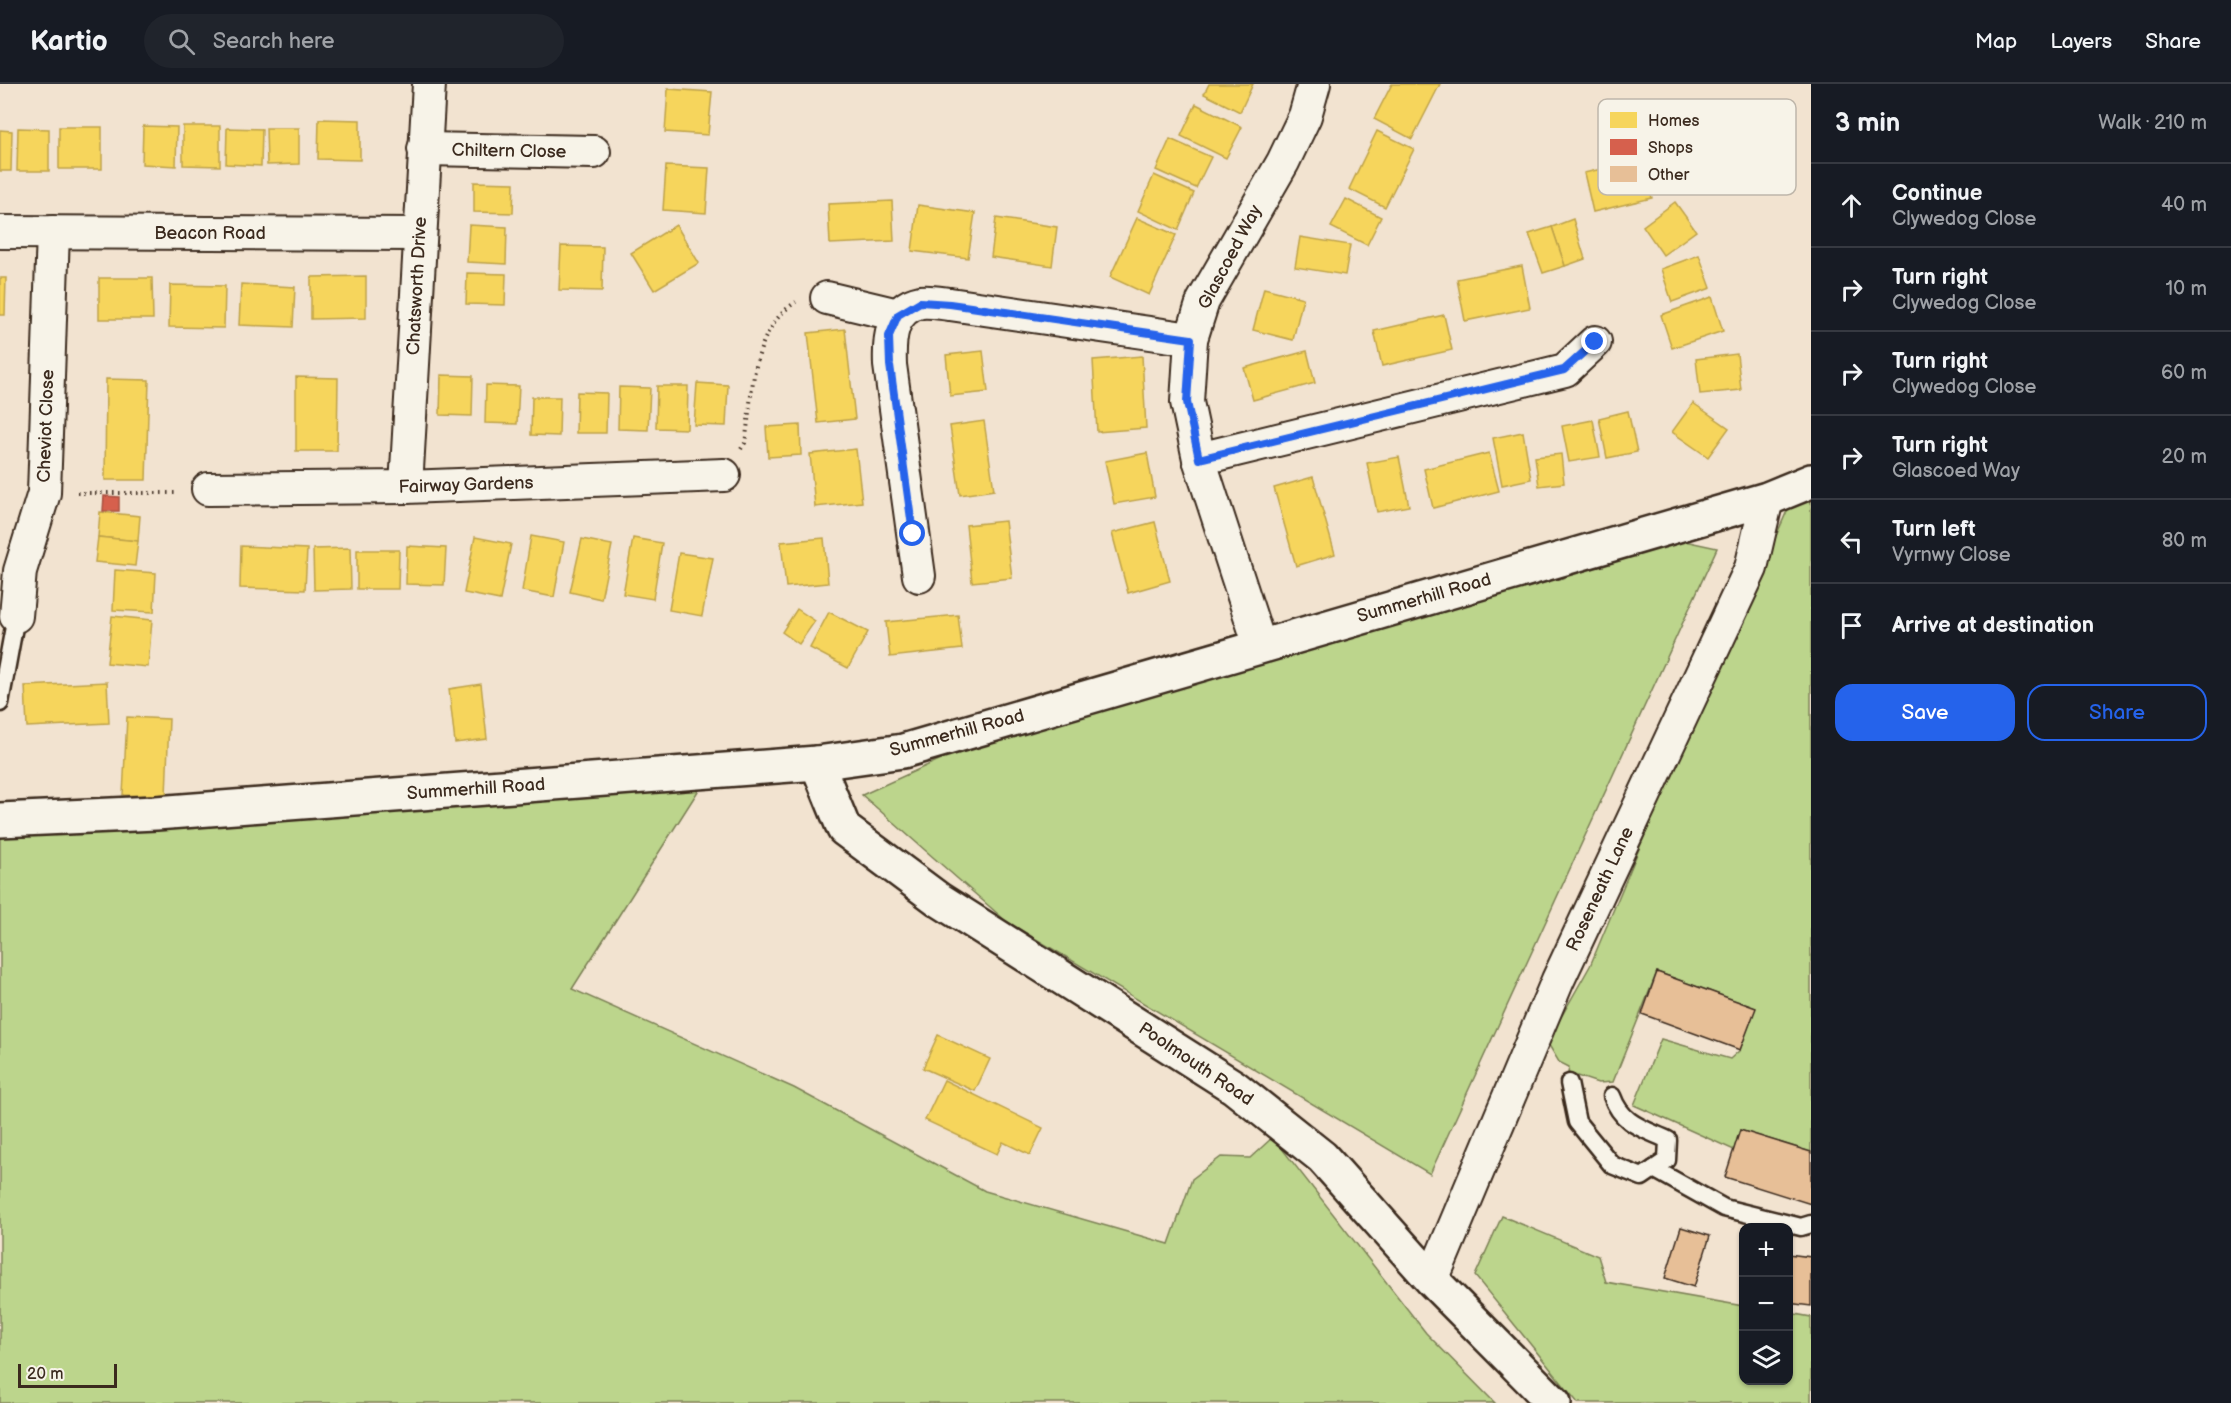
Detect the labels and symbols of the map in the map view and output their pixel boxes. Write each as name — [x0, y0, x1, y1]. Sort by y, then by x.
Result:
legend — [1598, 99, 1796, 195]
text: Homes — [1648, 112, 1700, 131]
text: Shops — [1648, 139, 1693, 158]
street label: Chiltern Close — [451, 140, 567, 163]
text: Other — [1648, 166, 1689, 185]
street label: Glascoed Way — [1194, 200, 1267, 313]
street label: Chatsworth Drive — [403, 216, 431, 356]
street label: Beacon Road — [154, 223, 266, 244]
route end — [1581, 328, 1607, 354]
street label: Cheviot Close — [34, 369, 58, 483]
street label: Fairway Gardens — [398, 472, 534, 498]
route start — [899, 520, 925, 546]
street label: Summerhill Road — [1355, 569, 1493, 627]
street label: Summerhill Road — [887, 705, 1027, 761]
street label: Summerhill Road — [406, 774, 546, 804]
street label: Roseneath Lane — [1562, 823, 1638, 955]
street label: Poolmouth Road — [1135, 1018, 1257, 1110]
scale bar — [18, 1361, 117, 1388]

